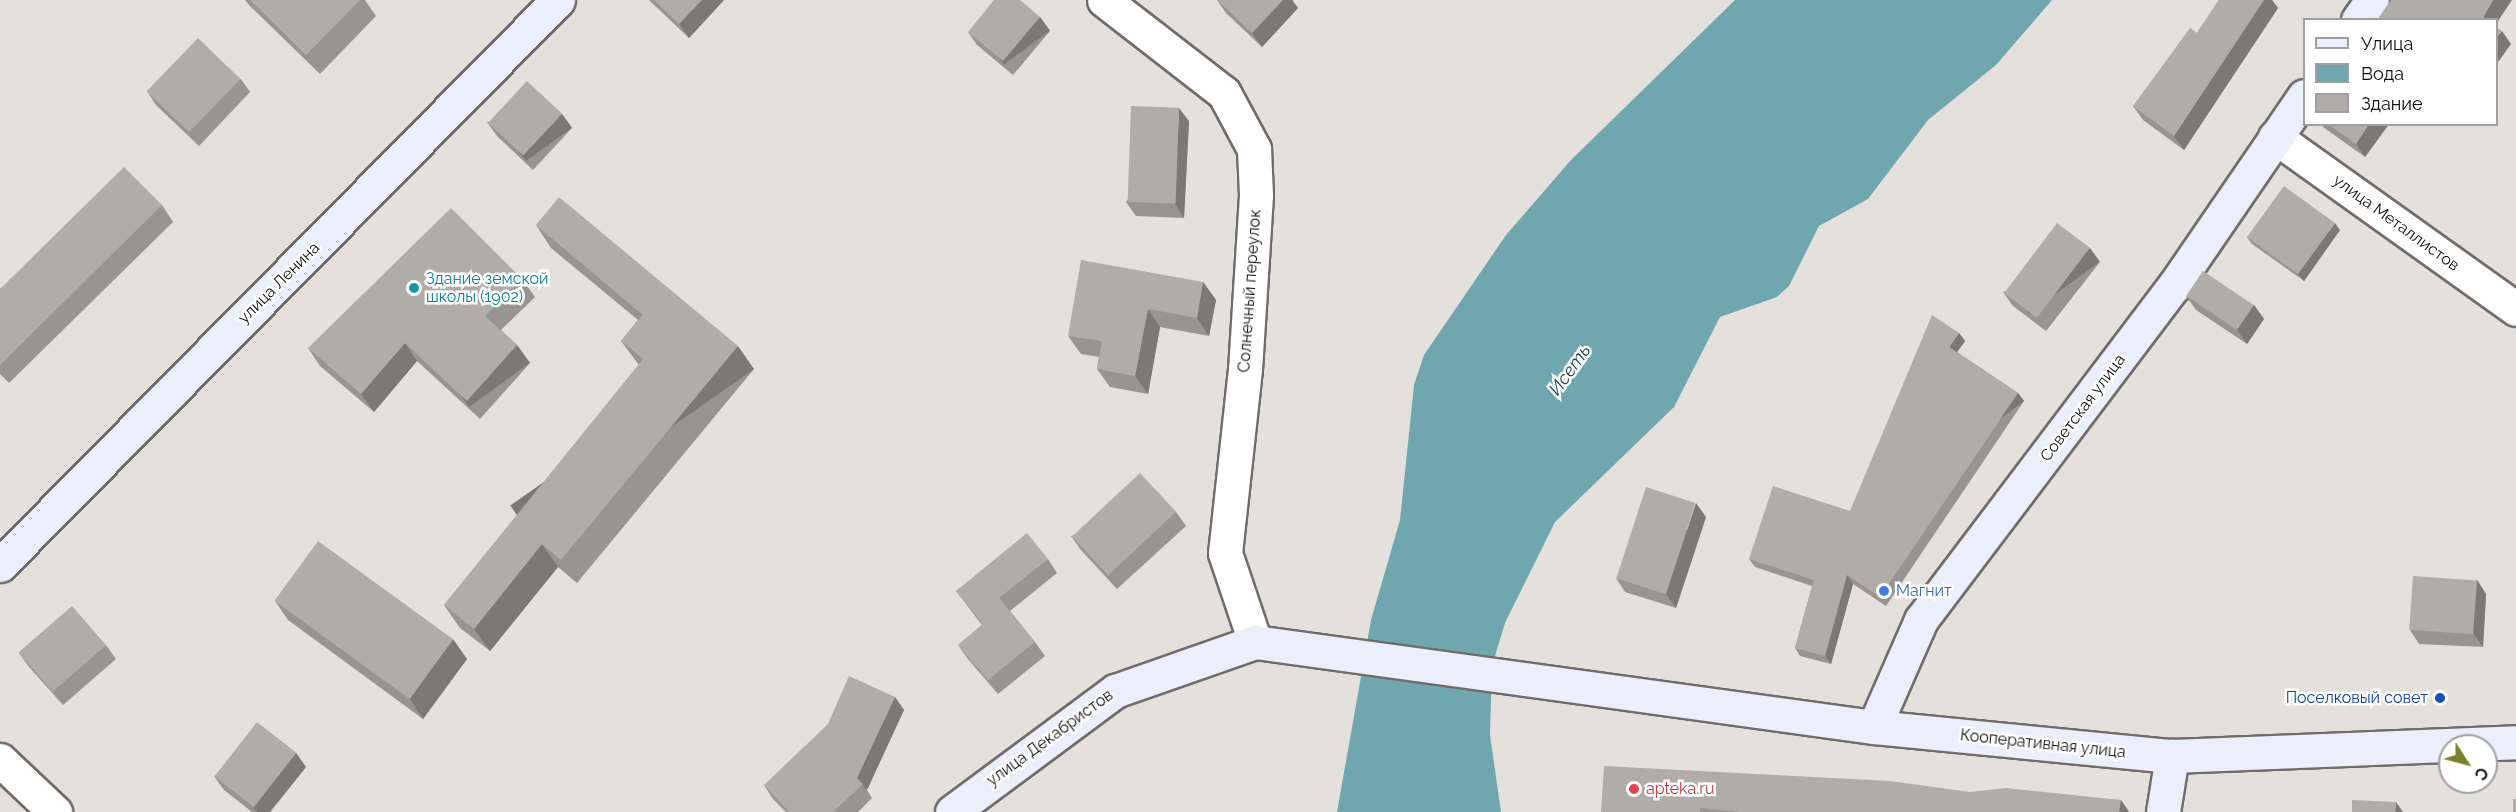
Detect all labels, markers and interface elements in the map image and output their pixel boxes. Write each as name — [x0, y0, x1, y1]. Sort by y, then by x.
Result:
legend — [2303, 18, 2498, 126]
text: Улица — [2361, 33, 2413, 54]
text: Вода — [2361, 63, 2404, 84]
text: Здание — [2361, 93, 2423, 114]
street label: улица Металлистов — [2329, 171, 2463, 275]
street label: Солнечный переулок — [1235, 209, 1265, 373]
street label: улица Ленина — [234, 238, 324, 328]
place label: Здание земской школы (1902) — [426, 269, 548, 307]
marker: Здание земской школы (1902) — [407, 281, 421, 295]
water label: Исеть — [1544, 340, 1596, 400]
street label: Советская улица — [2036, 351, 2130, 465]
place label: Магнит — [1896, 581, 1952, 601]
marker: Магнит — [1877, 584, 1891, 598]
street label: улица Декабристов — [983, 686, 1117, 790]
place label: Поселковый совет — [2286, 688, 2428, 708]
marker: Поселковый совет — [2433, 691, 2447, 705]
street label: Кооперативная улица — [1959, 726, 2127, 762]
north arrow — [2438, 734, 2498, 794]
text: С — [2470, 764, 2492, 784]
place label: apteka.ru — [1646, 779, 1714, 799]
marker: apteka.ru — [1627, 782, 1641, 796]

